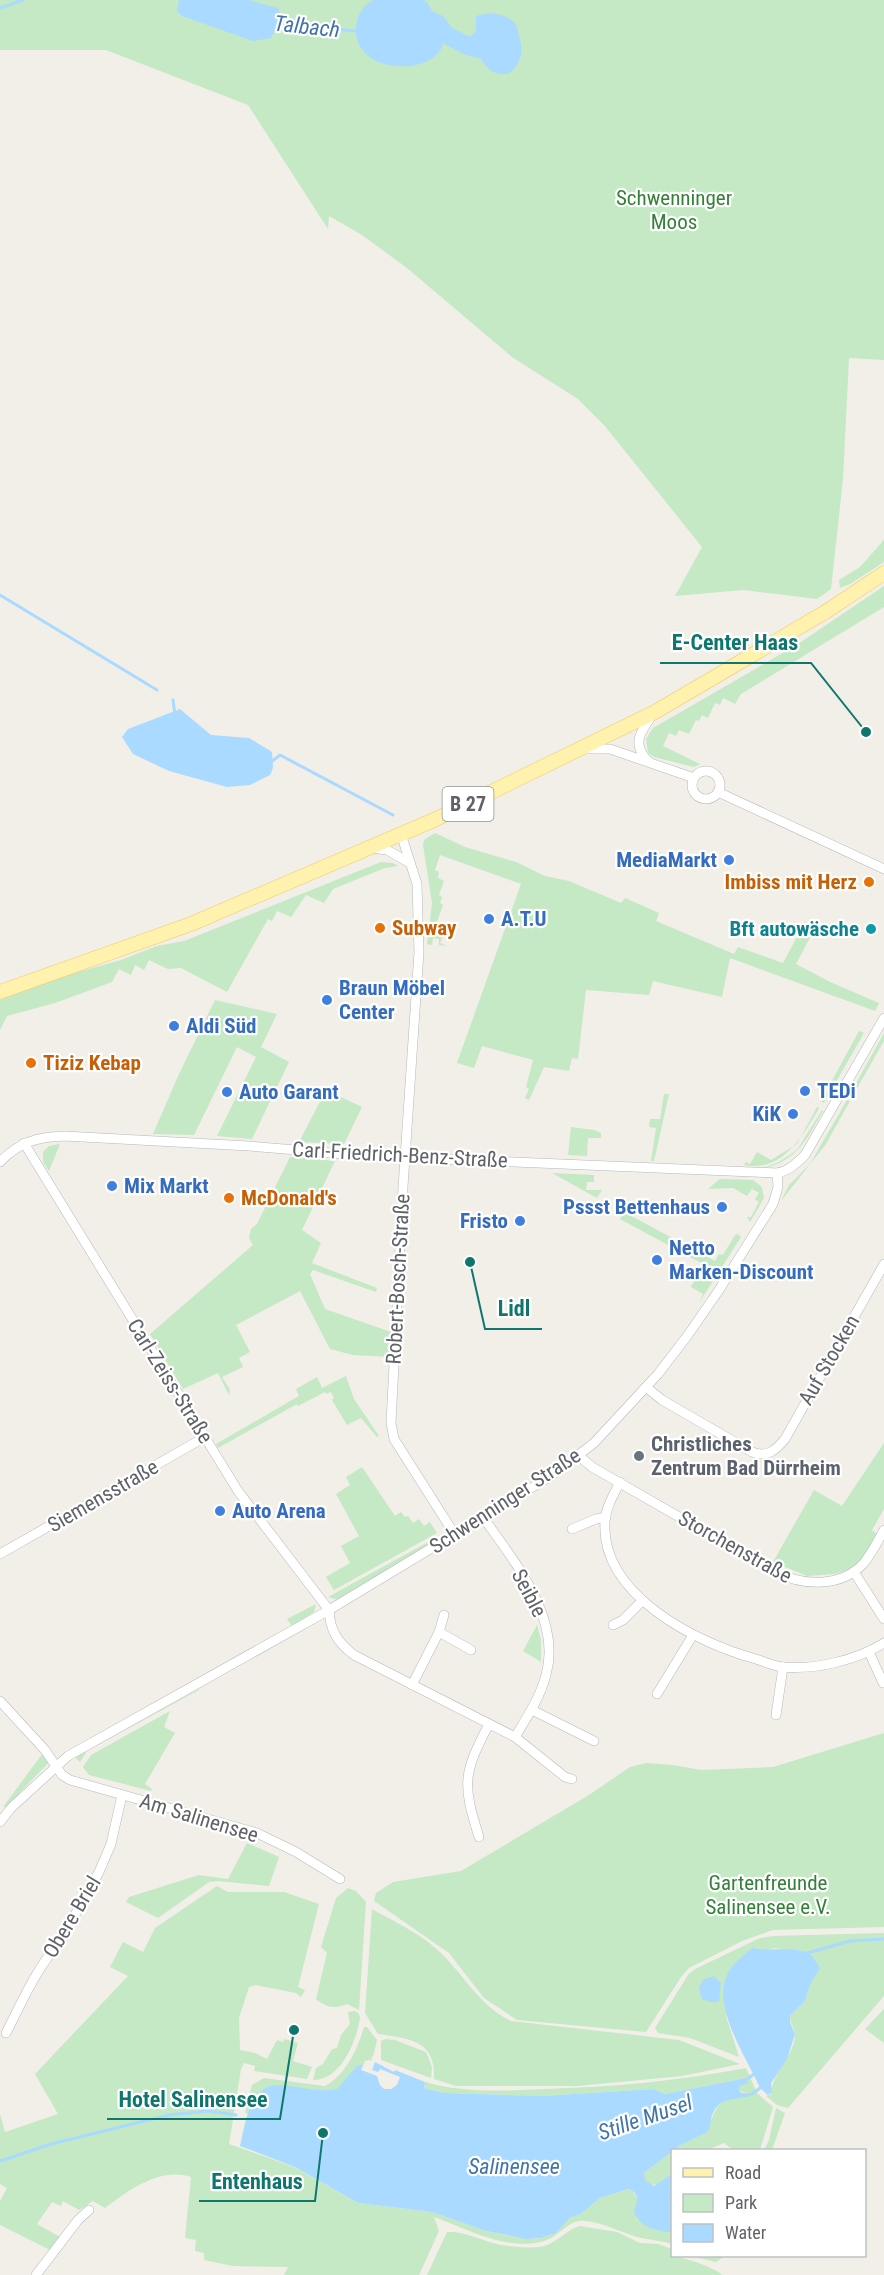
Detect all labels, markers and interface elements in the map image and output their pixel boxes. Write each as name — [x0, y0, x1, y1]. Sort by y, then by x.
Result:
water label: Talbach — [273, 11, 341, 42]
park label: Schwenninger Moos — [616, 186, 732, 234]
callout: E-Center Haas — [660, 623, 811, 663]
text: E-Center Haas — [672, 630, 798, 655]
road number: B 27 — [442, 787, 494, 821]
place label: MediaMarkt — [616, 848, 717, 872]
marker: MediaMarkt — [722, 853, 736, 867]
place label: Imbiss mit Herz — [725, 870, 857, 894]
marker: Imbiss mit Herz — [862, 875, 876, 889]
place label: A.T.U — [501, 907, 547, 931]
marker: A.T.U — [482, 912, 496, 926]
place label: Subway — [392, 916, 457, 940]
place label: Bft autowäsche — [729, 917, 859, 941]
marker: Subway — [373, 921, 387, 935]
marker: Bft autowäsche — [864, 922, 878, 936]
place label: Braun Möbel Center — [339, 976, 445, 1024]
marker: Braun Möbel Center — [320, 993, 334, 1007]
place label: Aldi Süd — [186, 1014, 256, 1038]
marker: Aldi Süd — [167, 1019, 181, 1033]
place label: Tiziz Kebap — [43, 1051, 141, 1075]
marker: Tiziz Kebap — [24, 1056, 38, 1070]
place label: TEDi — [817, 1079, 856, 1103]
place label: Auto Garant — [239, 1080, 339, 1104]
marker: TEDi — [798, 1084, 812, 1098]
marker: Auto Garant — [220, 1085, 234, 1099]
place label: KiK — [752, 1102, 781, 1126]
marker: KiK — [786, 1107, 800, 1121]
street label: Carl-Friedrich-Benz-Straße — [292, 1137, 509, 1173]
place label: Mix Markt — [124, 1174, 209, 1198]
marker: Mix Markt — [105, 1179, 119, 1193]
place label: McDonald's — [241, 1186, 337, 1210]
marker: McDonald's — [222, 1191, 236, 1205]
street label: Robert-Bosch-Straße — [382, 1193, 414, 1365]
place label: Pssst Bettenhaus — [563, 1195, 710, 1219]
marker: Pssst Bettenhaus — [715, 1200, 729, 1214]
place label: Fristo — [460, 1209, 508, 1233]
marker: Fristo — [513, 1214, 527, 1228]
place label: Netto Marken-Discount — [669, 1236, 813, 1284]
marker: Netto Marken-Discount — [650, 1253, 664, 1267]
callout: Lidl — [485, 1289, 542, 1329]
text: Lidl — [498, 1296, 530, 1321]
street label: Auf Stocken — [794, 1311, 864, 1409]
street label: Carl-Zeiss-Straße — [122, 1314, 218, 1448]
place label: Christliches Zentrum Bad Dürrheim — [651, 1432, 841, 1480]
street label: Schwenninger Straße — [425, 1443, 585, 1559]
marker: Christliches Zentrum Bad Dürrheim — [632, 1449, 646, 1463]
street label: Siemensstraße — [43, 1455, 163, 1537]
place label: Auto Arena — [232, 1499, 326, 1523]
marker: Auto Arena — [213, 1504, 227, 1518]
street label: Storchenstraße — [674, 1506, 796, 1588]
street label: Seible — [507, 1565, 552, 1621]
street label: Am Salinensee — [137, 1789, 261, 1847]
park label: Gartenfreunde Salinensee e.V. — [705, 1871, 831, 1919]
street label: Obere Briel — [38, 1872, 106, 1962]
callout: Hotel Salinensee — [107, 2079, 280, 2119]
text: Hotel Salinensee — [119, 2087, 267, 2112]
water label: Stille Musel — [595, 2089, 697, 2145]
legend — [671, 2149, 866, 2257]
water label: Salinensee — [468, 2154, 560, 2179]
callout: Entenhaus — [199, 2161, 315, 2201]
text: Road — [725, 2162, 761, 2183]
text: Entenhaus — [211, 2169, 303, 2194]
text: Park — [725, 2192, 757, 2213]
text: Water — [725, 2222, 767, 2243]

